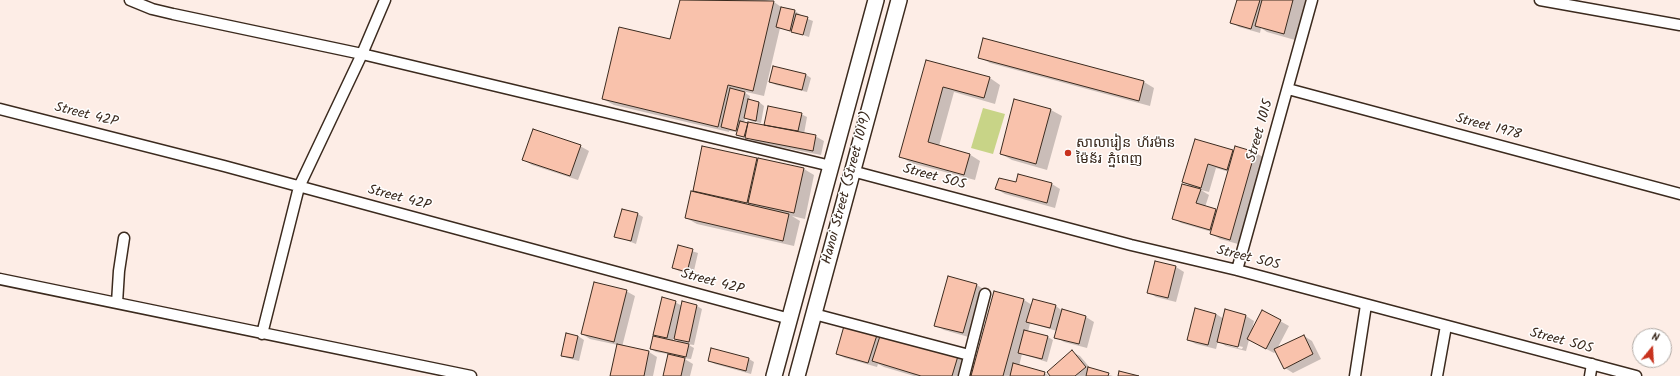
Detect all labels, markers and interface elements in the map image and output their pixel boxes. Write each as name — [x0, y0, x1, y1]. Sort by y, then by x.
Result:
street label: Street 1015 — [1244, 98, 1278, 164]
street label: Street 42P — [53, 100, 119, 132]
street label: Hanoi Street (Street 1019) — [820, 110, 876, 266]
street label: Street 1978 — [1453, 111, 1523, 145]
place label: សាលារៀន ហ័រម៉ាន ម៉ៃន័រ ភ្នំពេញ — [1076, 137, 1175, 170]
marker: សាលារៀន ហ័រម៉ាន ម៉ៃន័រ ភ្នំពេញ — [1063, 148, 1073, 158]
street label: Street SOS — [901, 162, 967, 194]
street label: Street 42P — [366, 183, 432, 215]
street label: Street SOS — [1215, 243, 1281, 275]
street label: Street 42P — [679, 267, 745, 299]
street label: Street SOS — [1528, 326, 1594, 358]
north arrow — [1632, 328, 1672, 368]
text: N — [1649, 328, 1661, 347]

